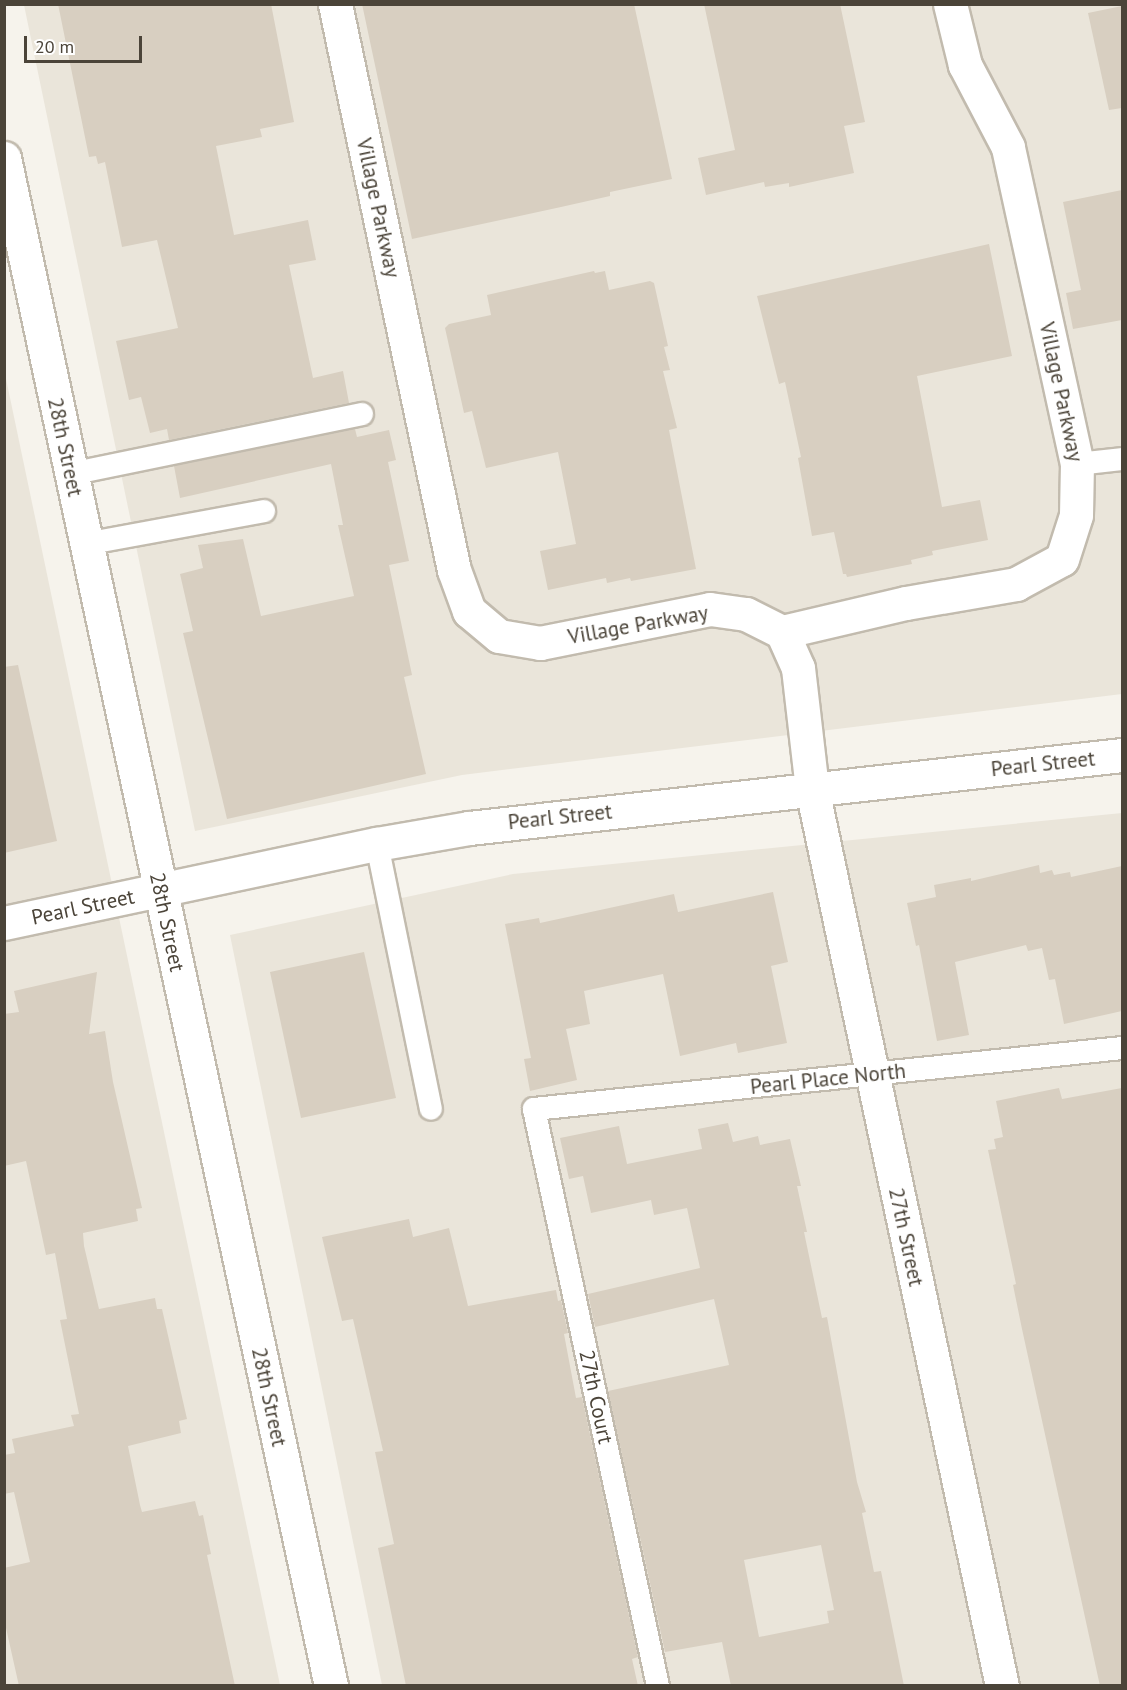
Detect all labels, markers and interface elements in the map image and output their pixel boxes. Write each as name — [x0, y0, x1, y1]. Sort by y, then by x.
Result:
scale bar — [27, 24, 146, 62]
text: 20 m — [35, 35, 74, 58]
street label: Village Parkway — [351, 136, 405, 280]
street label: Village Parkway — [1034, 320, 1088, 464]
street label: 28th Street — [42, 395, 88, 499]
street label: Village Parkway — [566, 600, 710, 650]
street label: Pearl Street — [990, 746, 1096, 782]
street label: Pearl Street — [507, 799, 613, 835]
street label: 28th Street — [144, 870, 190, 974]
street label: Pearl Street — [29, 884, 137, 930]
street label: Pearl Place North — [749, 1058, 907, 1100]
street label: 27th Street — [883, 1185, 929, 1289]
street label: 28th Street — [246, 1345, 292, 1449]
street label: 27th Court — [574, 1348, 618, 1446]

